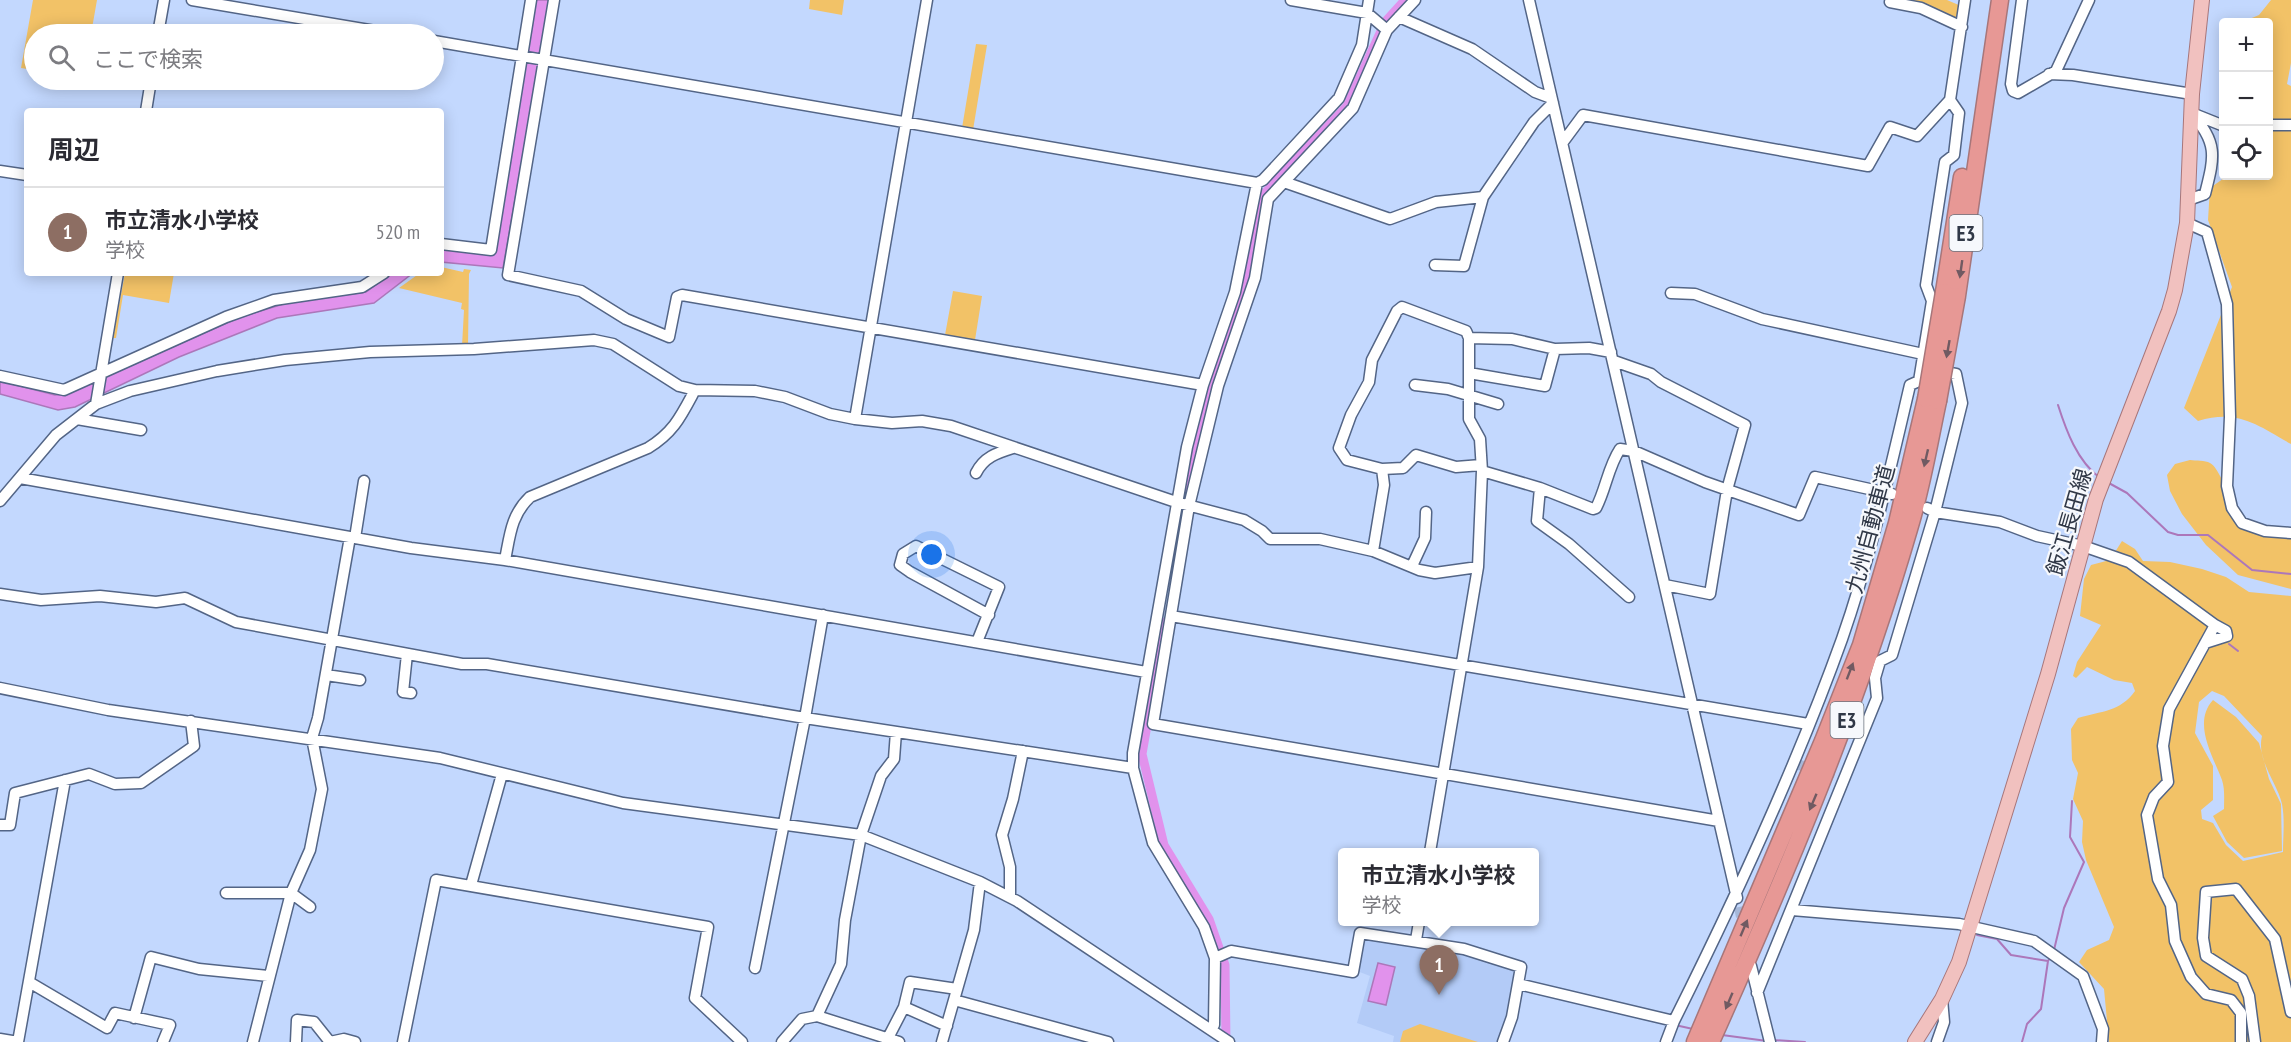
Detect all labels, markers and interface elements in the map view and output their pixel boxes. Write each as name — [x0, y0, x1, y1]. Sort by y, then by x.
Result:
map controls — [2219, 18, 2273, 180]
button: + — [2219, 18, 2273, 72]
search box — [24, 24, 444, 90]
icon: search — [45, 41, 78, 74]
text: ここで検索 — [93, 45, 203, 73]
button: − — [2219, 72, 2273, 126]
button: locate — [2219, 126, 2273, 180]
text: 周辺 — [48, 133, 100, 166]
text: 市立清水小学校 — [105, 206, 259, 234]
road number: E3 — [1950, 215, 1982, 251]
text: 1 — [63, 219, 72, 245]
text: 520 m — [376, 219, 420, 245]
text: 学校 — [105, 237, 145, 263]
one-way arrow — [1956, 260, 1965, 279]
one-way arrow — [1943, 339, 1952, 358]
one-way arrow — [1920, 449, 1930, 467]
street label: 九州自動車道 — [1839, 462, 1901, 596]
street label: 飯江長田線 — [2040, 465, 2098, 579]
your location — [917, 540, 946, 569]
one-way arrow — [1846, 661, 1856, 679]
road number: E3 — [1830, 702, 1864, 738]
one-way arrow — [1808, 794, 1818, 812]
popup — [1338, 848, 1539, 926]
text: 市立清水小学校 — [1361, 861, 1516, 889]
text: 学校 — [1361, 892, 1401, 918]
one-way arrow — [1739, 919, 1749, 937]
pin: 1 — [1420, 946, 1458, 995]
one-way arrow — [1724, 993, 1734, 1011]

